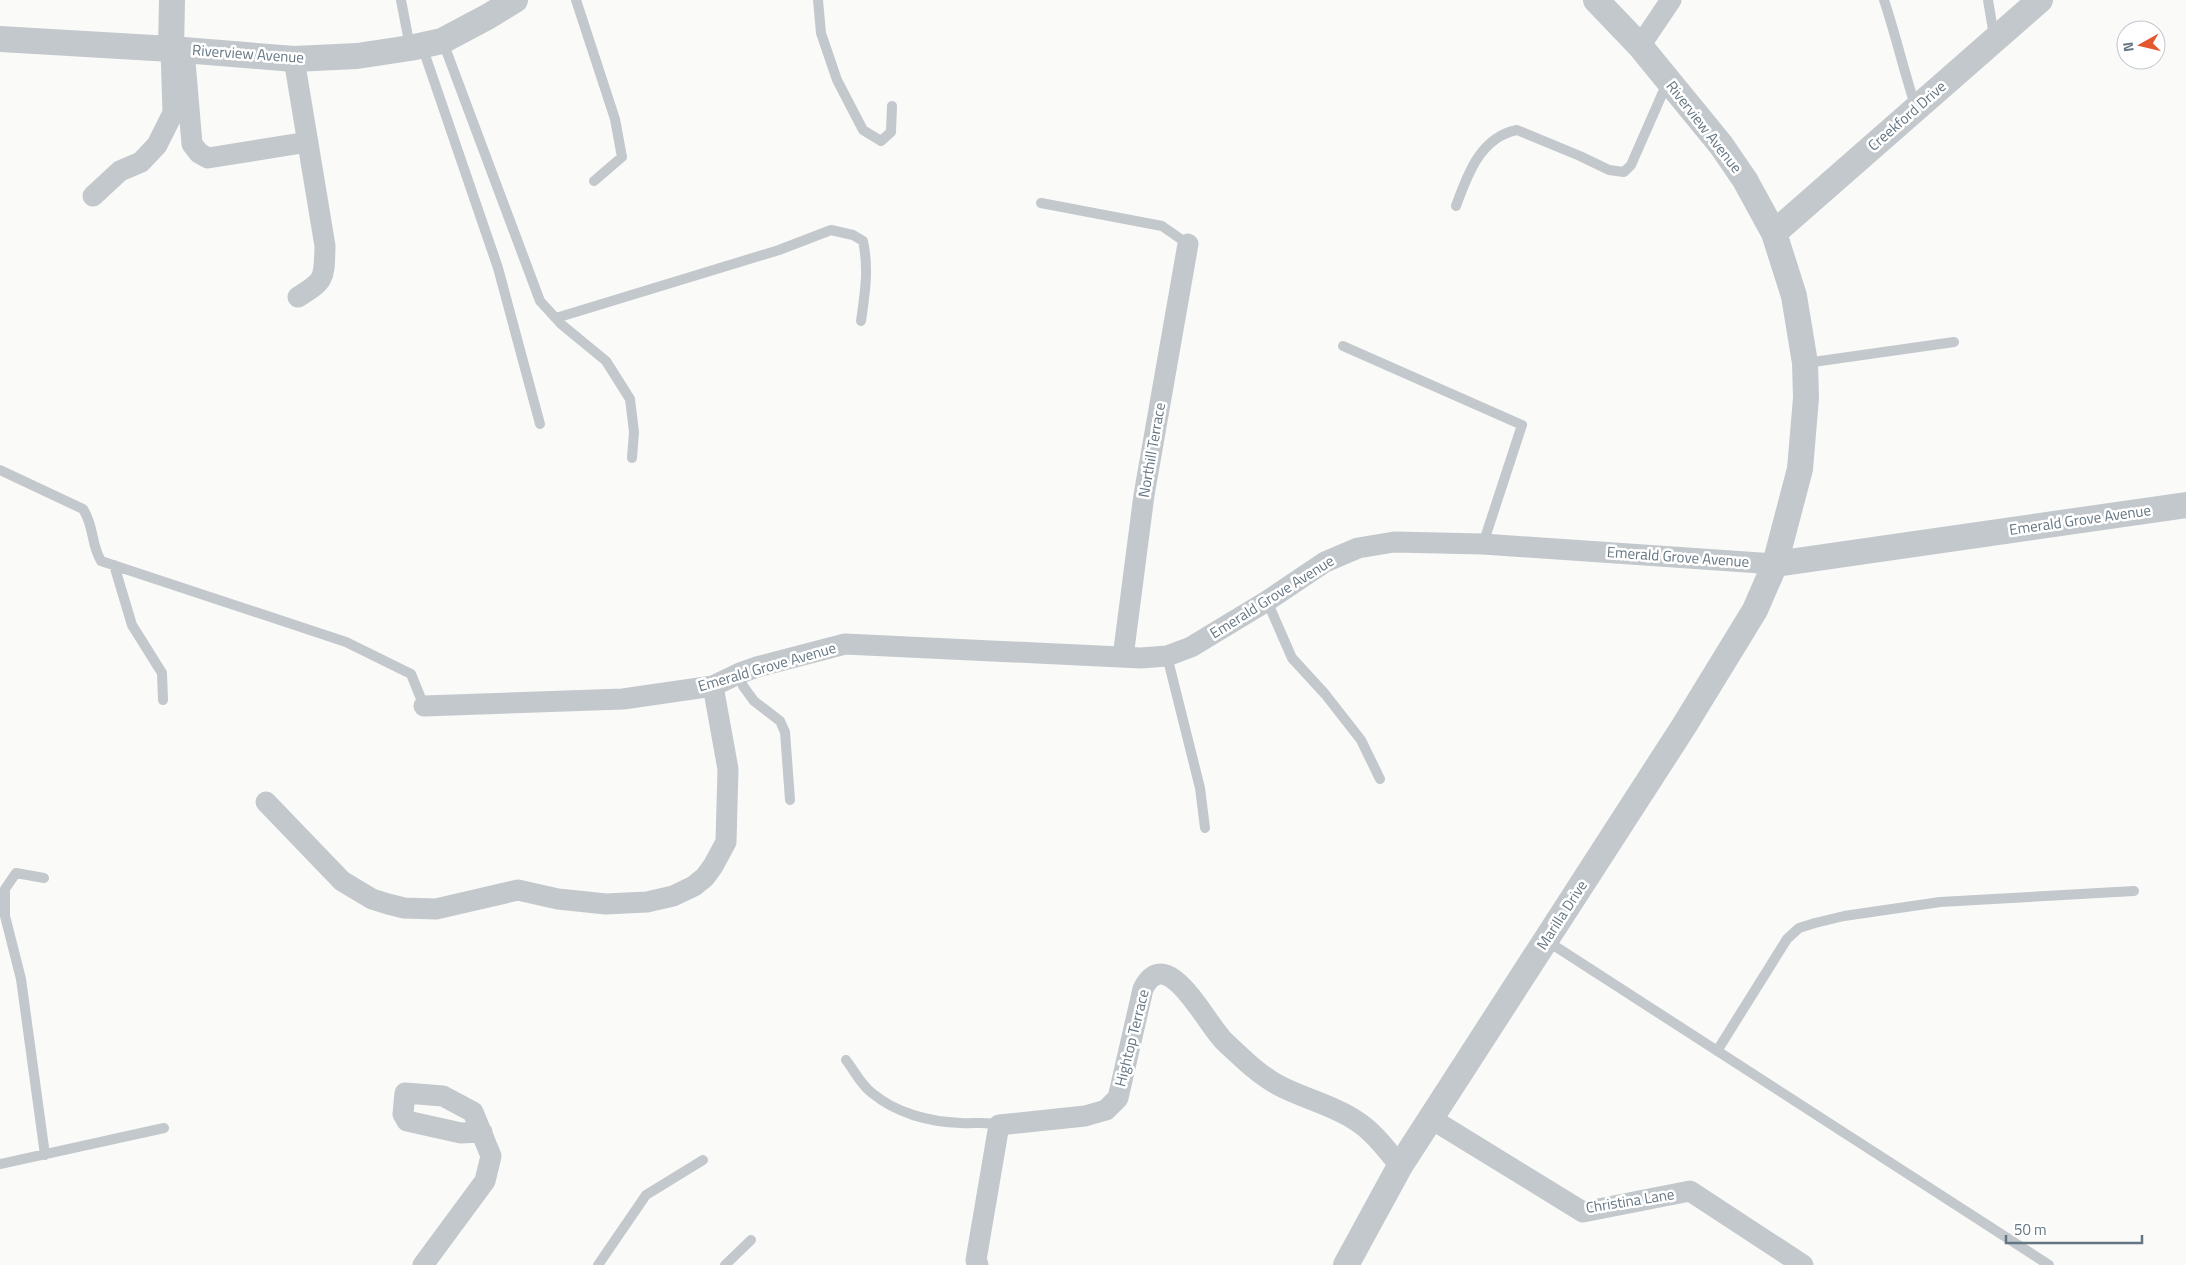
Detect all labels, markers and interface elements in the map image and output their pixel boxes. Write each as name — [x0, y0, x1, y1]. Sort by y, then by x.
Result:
north arrow — [2116, 20, 2166, 70]
street label: Riverview Avenue — [191, 38, 305, 69]
text: N — [2117, 41, 2139, 53]
street label: Riverview Avenue — [1661, 75, 1748, 178]
street label: Creekford Drive — [1862, 75, 1951, 156]
street label: Northill Terrace — [1132, 401, 1171, 499]
street label: Emerald Grove Avenue — [2008, 498, 2152, 541]
street label: Emerald Grove Avenue — [1606, 540, 1750, 573]
street label: Emerald Grove Avenue — [1205, 549, 1338, 644]
street label: Emerald Grove Avenue — [695, 636, 839, 697]
street label: Marilla Drive — [1530, 875, 1593, 954]
street label: Hightop Terrace — [1108, 987, 1155, 1089]
street label: Christina Lane — [1584, 1182, 1676, 1219]
scale bar — [2006, 1212, 2142, 1244]
text: 50 m — [2014, 1218, 2047, 1241]

